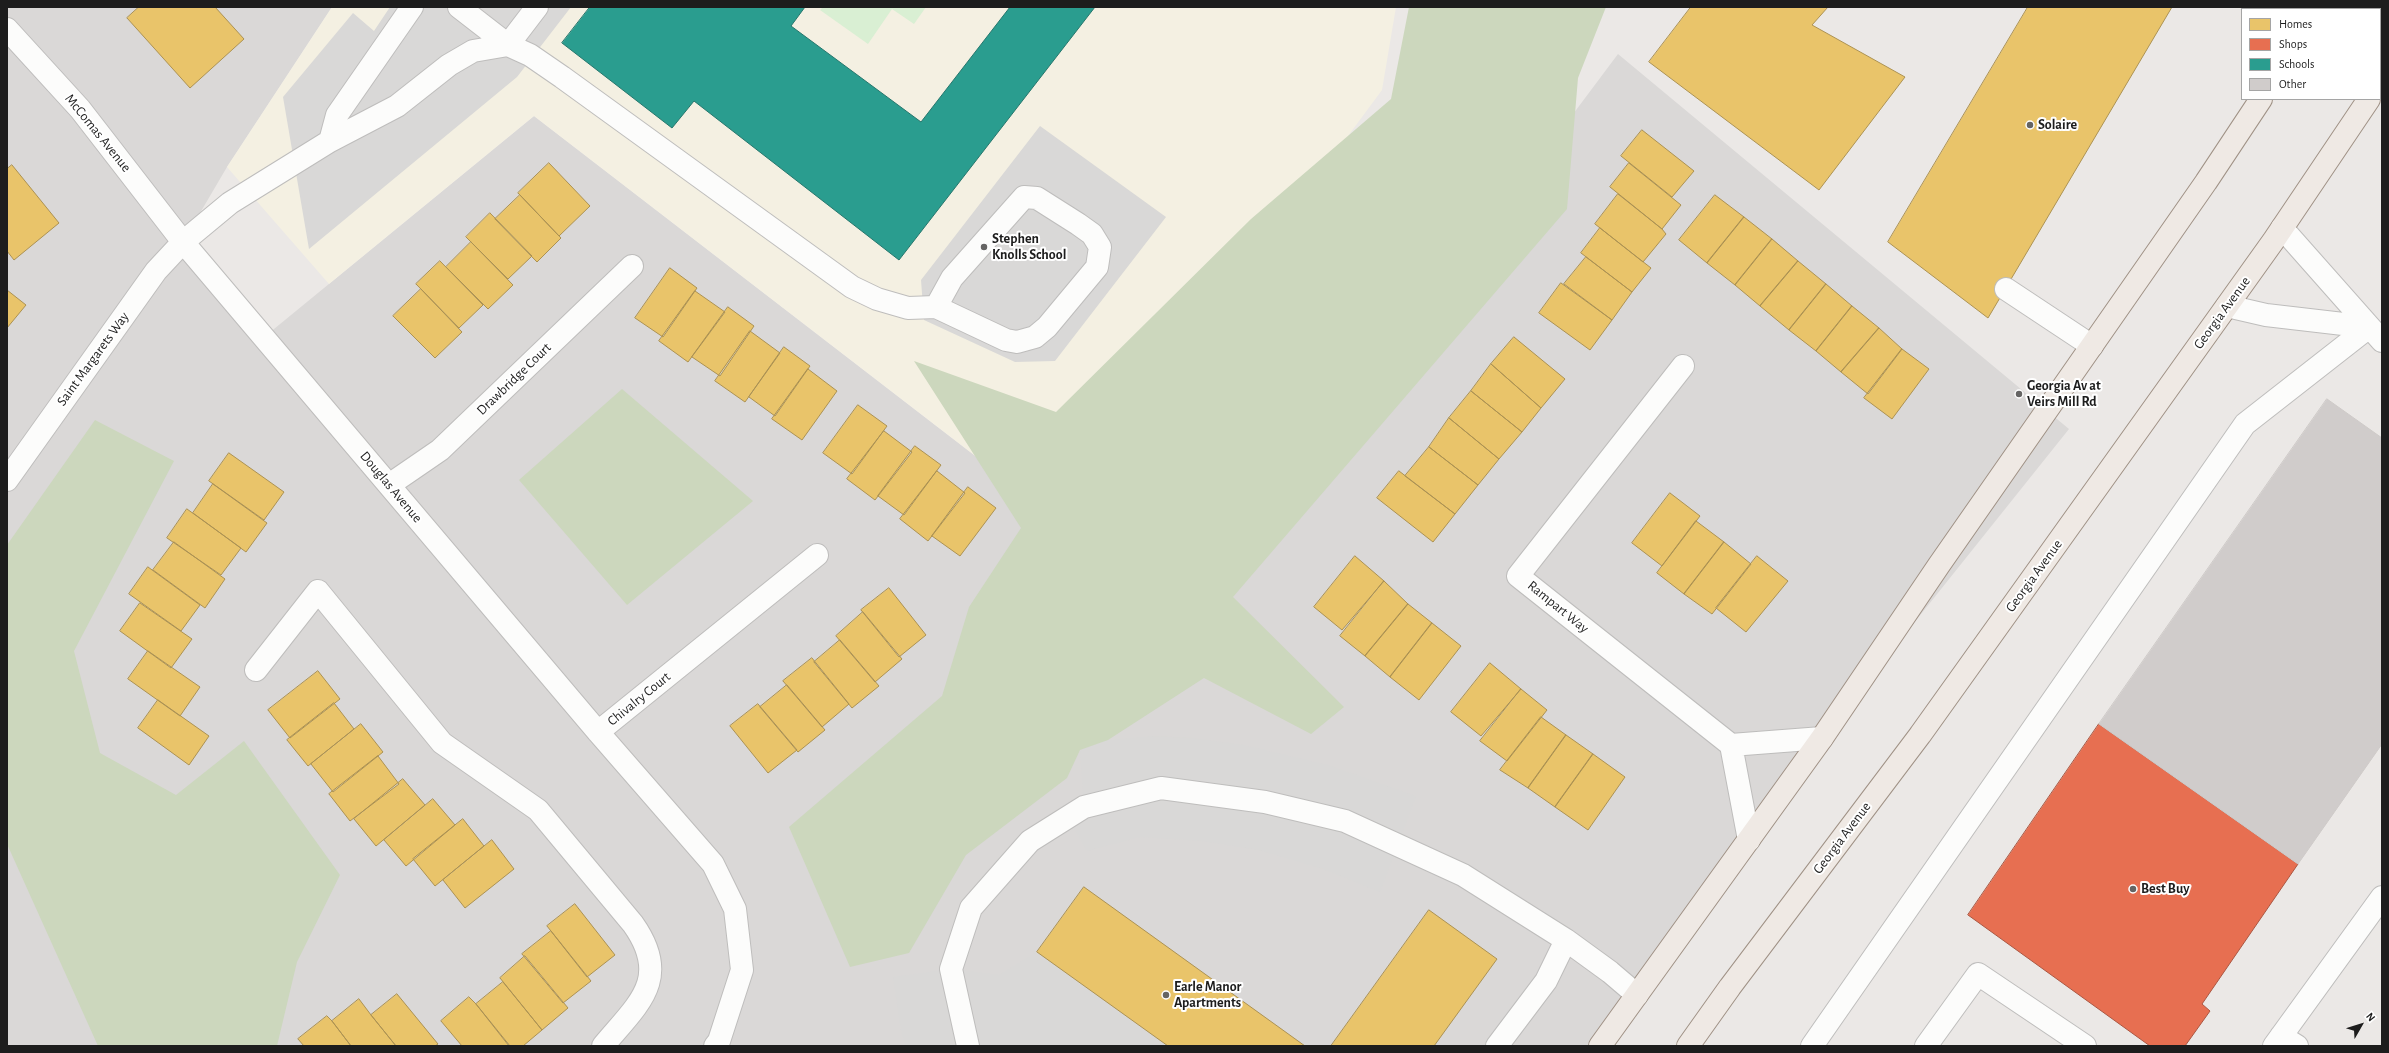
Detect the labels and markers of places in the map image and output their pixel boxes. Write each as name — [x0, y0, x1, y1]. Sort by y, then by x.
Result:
place label: Solaire — [2038, 117, 2077, 133]
marker: Solaire — [2025, 120, 2035, 130]
place label: Stephen Knolls School — [992, 231, 1066, 264]
marker: Stephen Knolls School — [979, 242, 989, 252]
place label: Georgia Av at Veirs Mill Rd — [2027, 378, 2101, 410]
marker: Georgia Av at Veirs Mill Rd — [2014, 389, 2024, 399]
place label: Best Buy — [2141, 881, 2189, 897]
marker: Best Buy — [2128, 884, 2138, 894]
place label: Earle Manor Apartments — [1174, 979, 1241, 1012]
marker: Earle Manor Apartments — [1161, 990, 1171, 1000]

